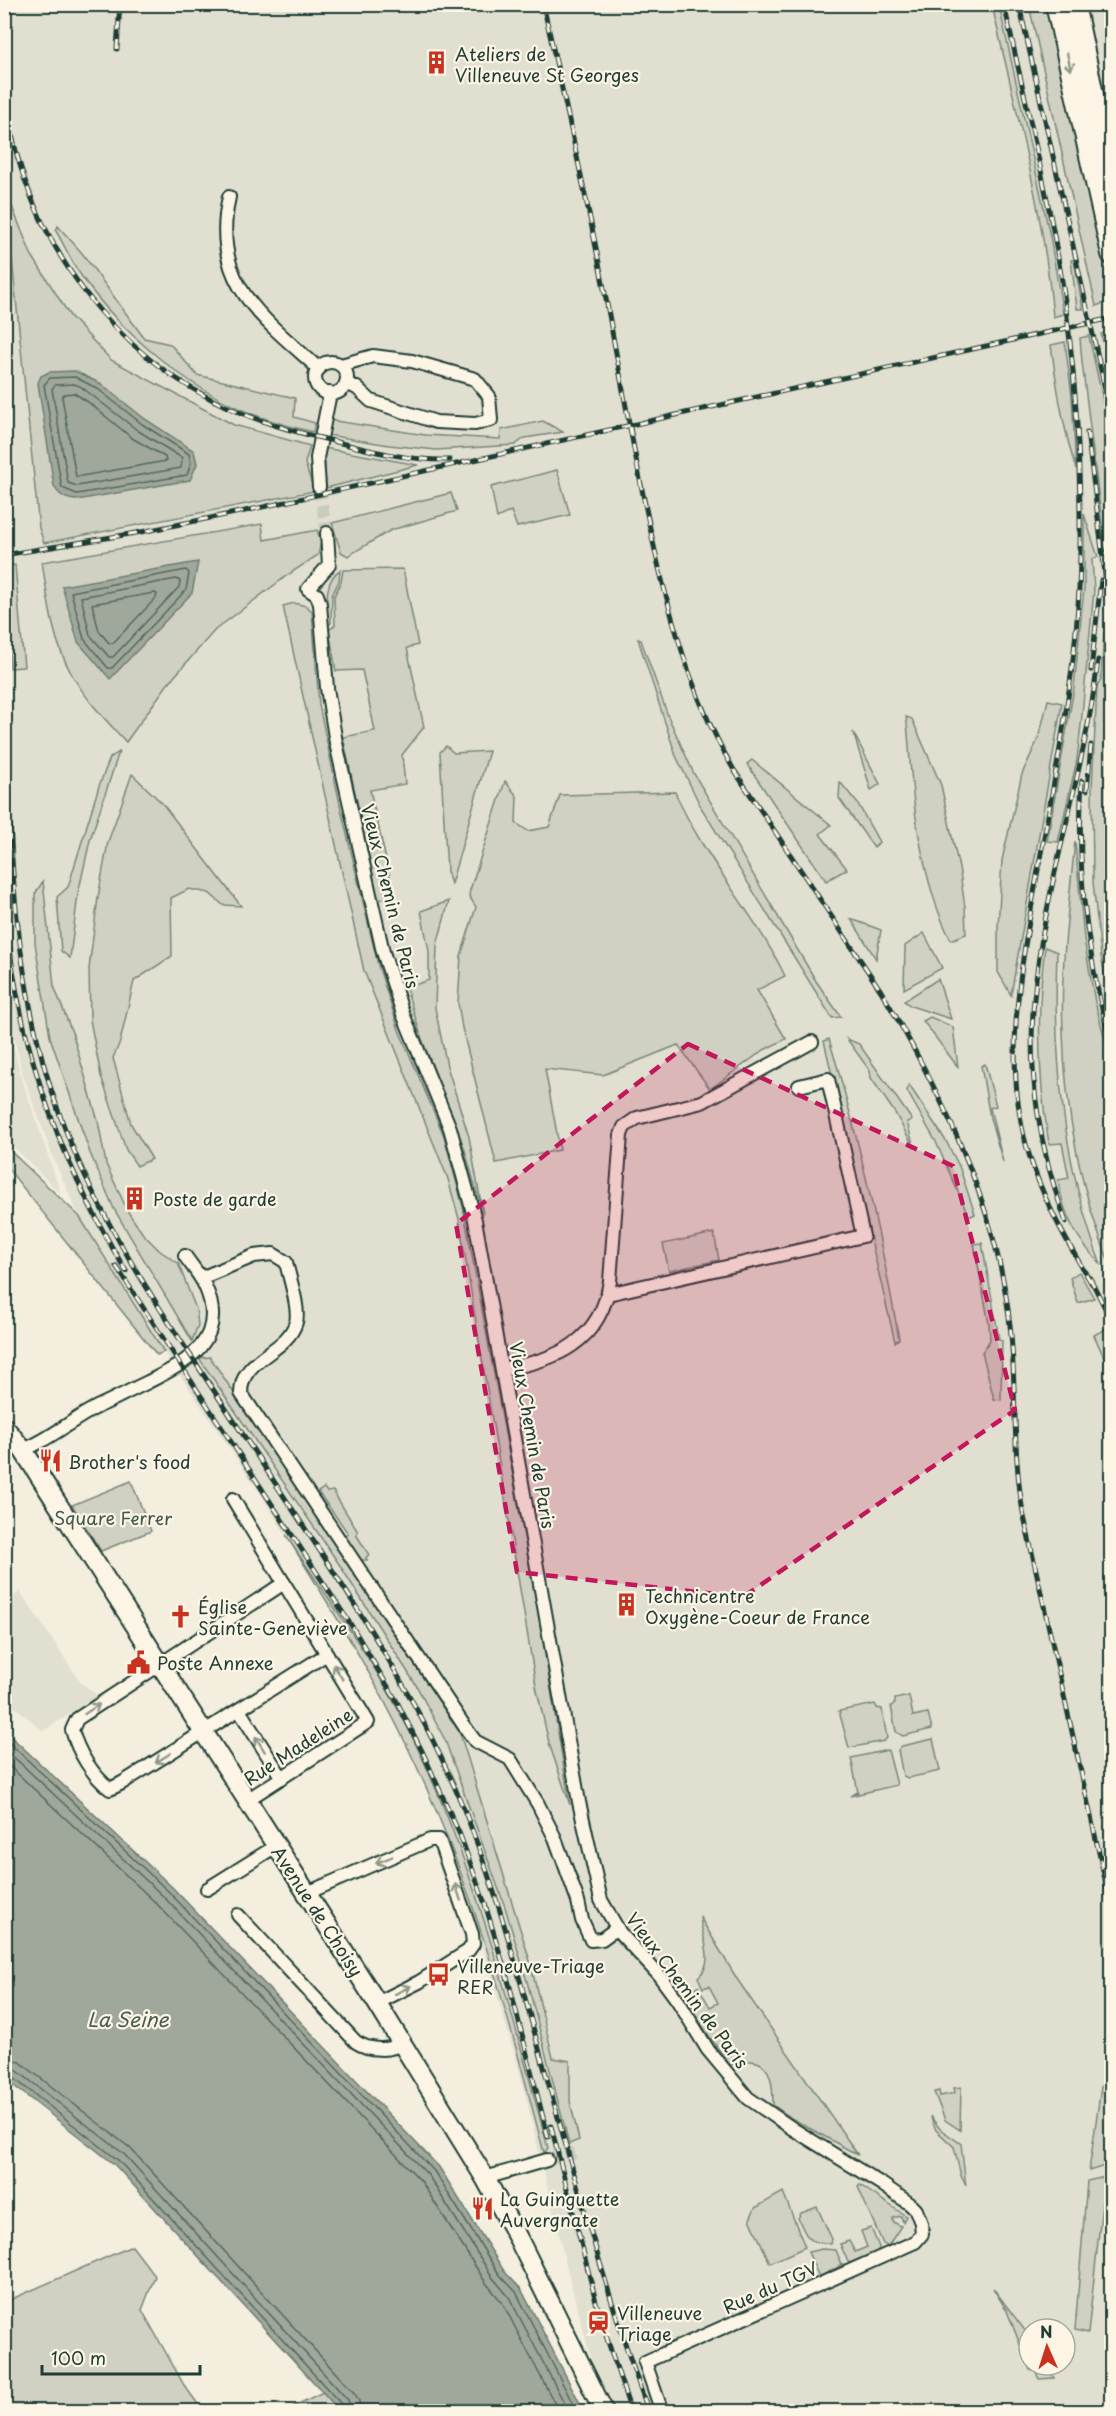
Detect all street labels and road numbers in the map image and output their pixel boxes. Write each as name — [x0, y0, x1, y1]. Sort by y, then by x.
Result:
street label: Vieux Chemin de Paris — [355, 801, 427, 991]
street label: Vieux Chemin de Paris — [503, 1339, 563, 1531]
street label: Rue Madeleine — [238, 1700, 358, 1792]
street label: Avenue de Choisy — [266, 1840, 370, 1982]
street label: Vieux Chemin de Paris — [620, 1906, 756, 2074]
street label: Rue du TGV — [718, 2254, 822, 2320]

